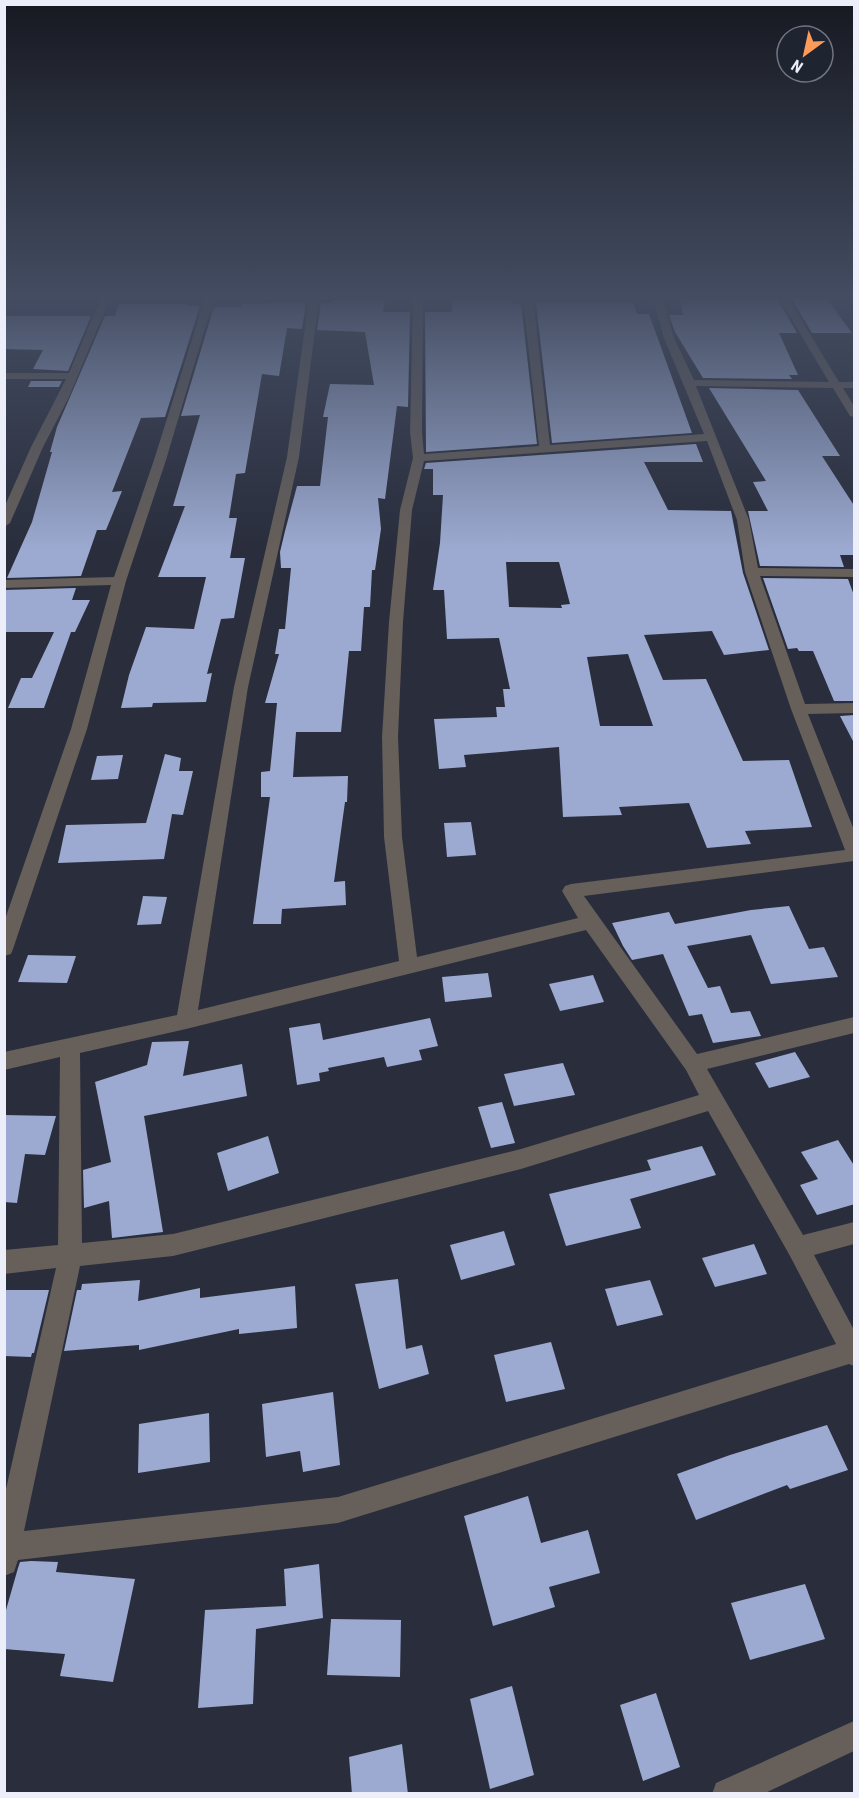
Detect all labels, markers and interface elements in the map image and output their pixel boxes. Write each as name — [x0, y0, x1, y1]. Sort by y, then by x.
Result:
north arrow — [775, 24, 835, 84]
text: N — [788, 56, 806, 77]

